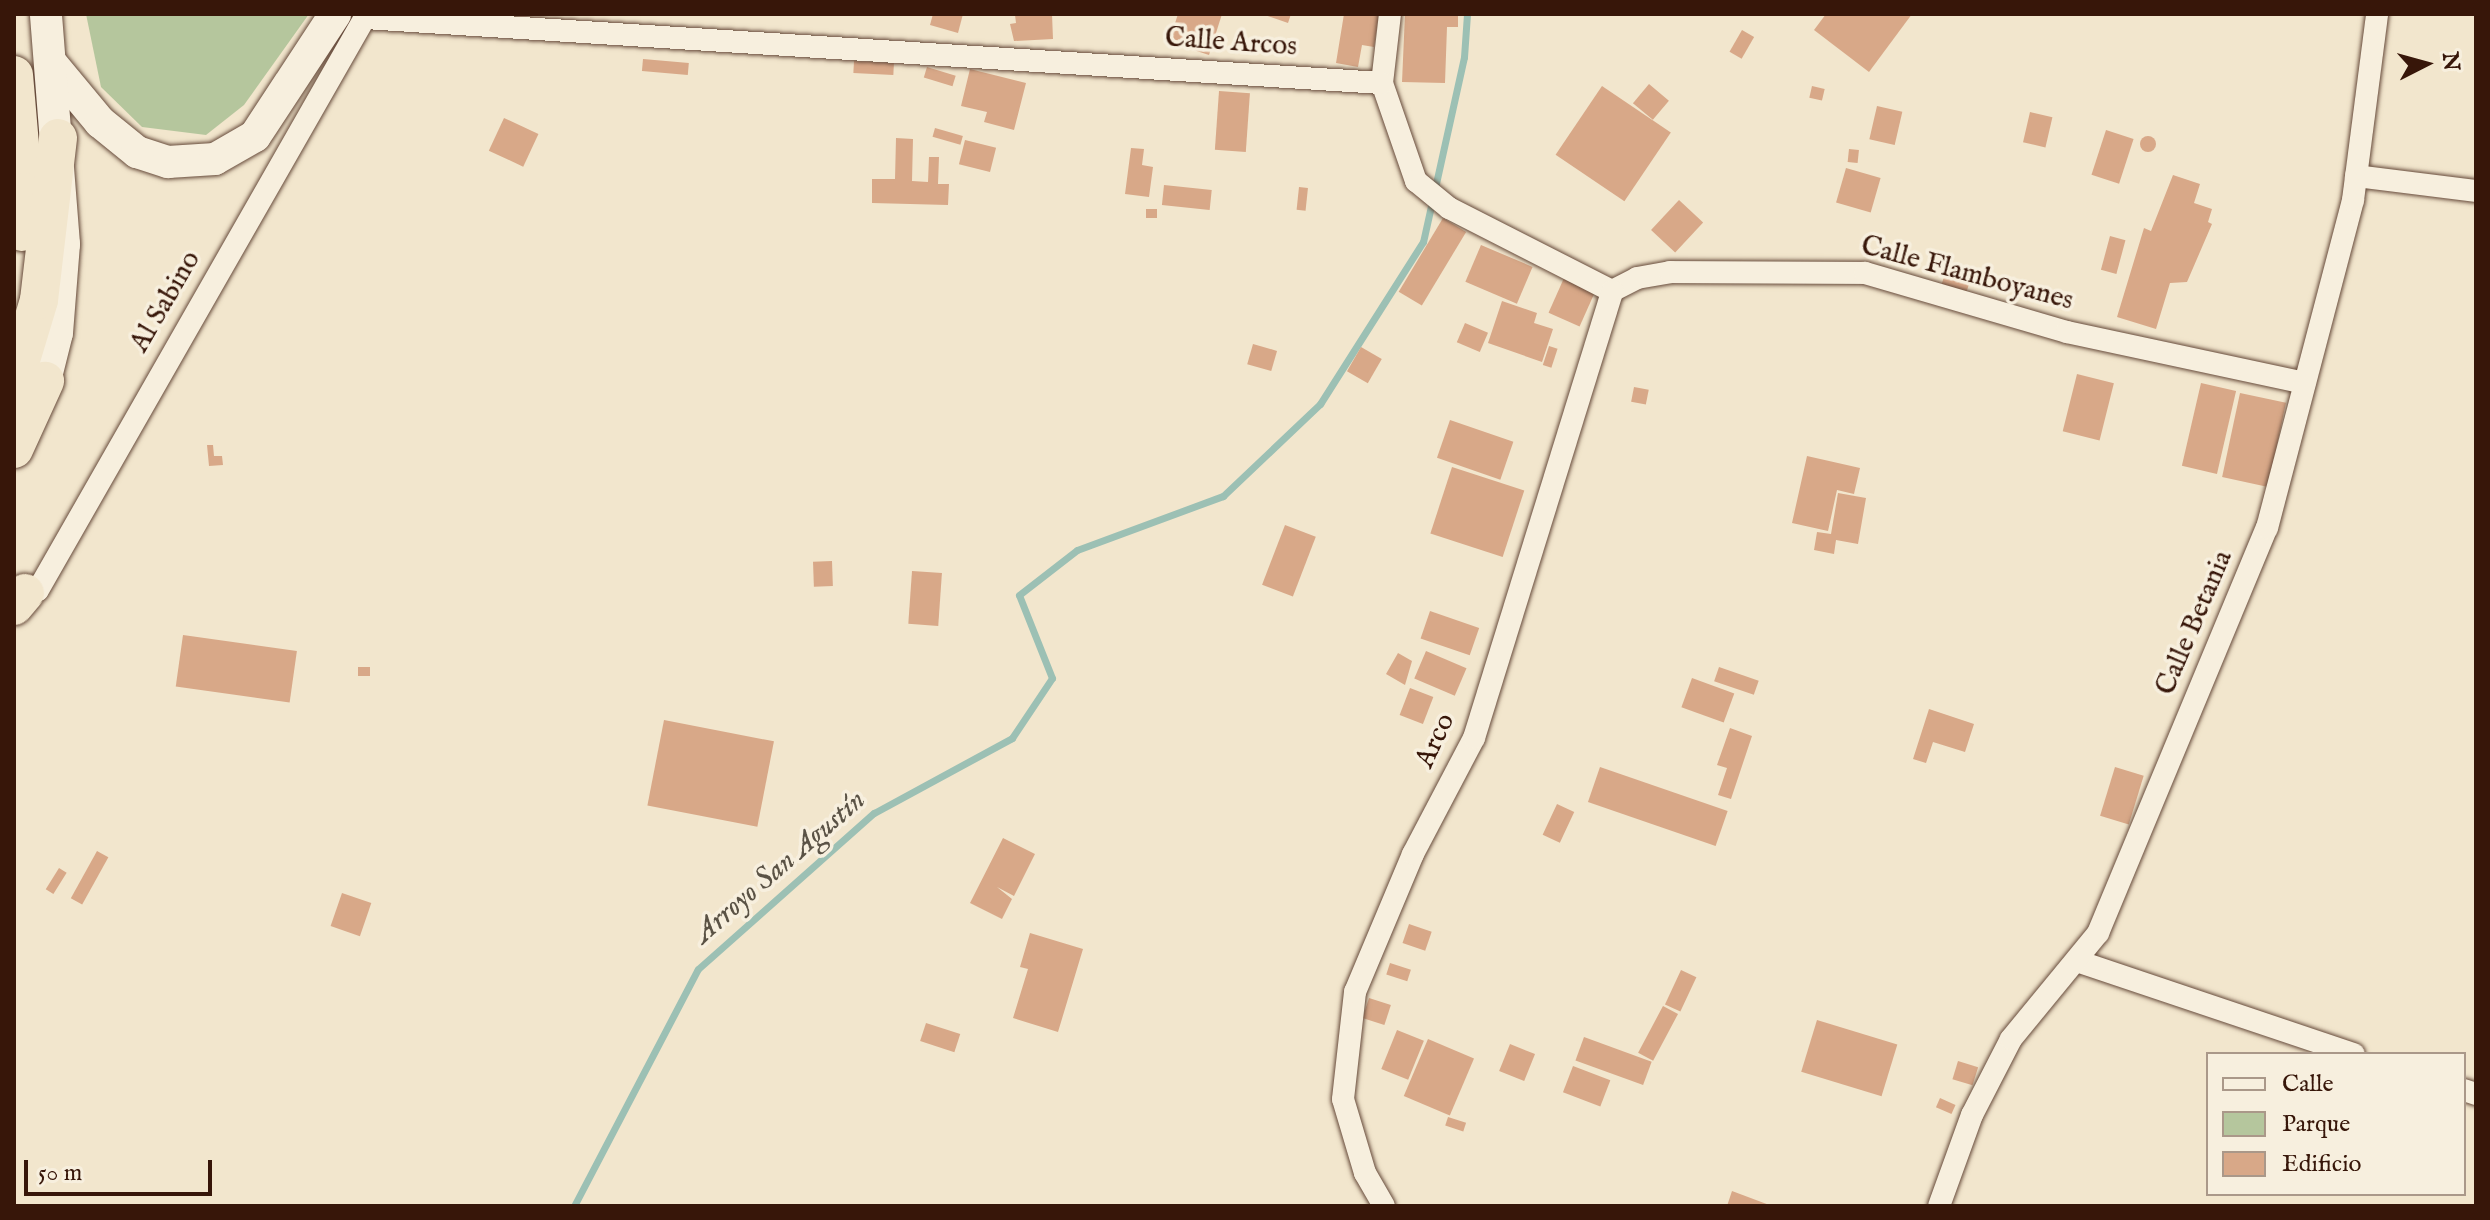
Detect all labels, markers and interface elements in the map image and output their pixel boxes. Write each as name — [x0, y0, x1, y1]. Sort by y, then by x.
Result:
street label: Calle Arcos — [1164, 22, 1298, 64]
north arrow — [2386, 24, 2466, 104]
text: N — [2435, 51, 2465, 72]
street label: Calle Flamboyanes — [1857, 230, 2077, 318]
street label: Al Sabino — [124, 245, 208, 359]
street label: Calle Betania — [2149, 546, 2241, 700]
street label: Arco — [1409, 708, 1463, 774]
water label: Arroyo San Agustín — [687, 782, 873, 952]
legend — [2206, 1052, 2466, 1196]
text: Calle — [2282, 1069, 2334, 1100]
text: Parque — [2282, 1109, 2350, 1140]
scale bar — [28, 1144, 216, 1194]
text: Edificio — [2282, 1149, 2361, 1180]
text: 50 m — [38, 1158, 82, 1189]

